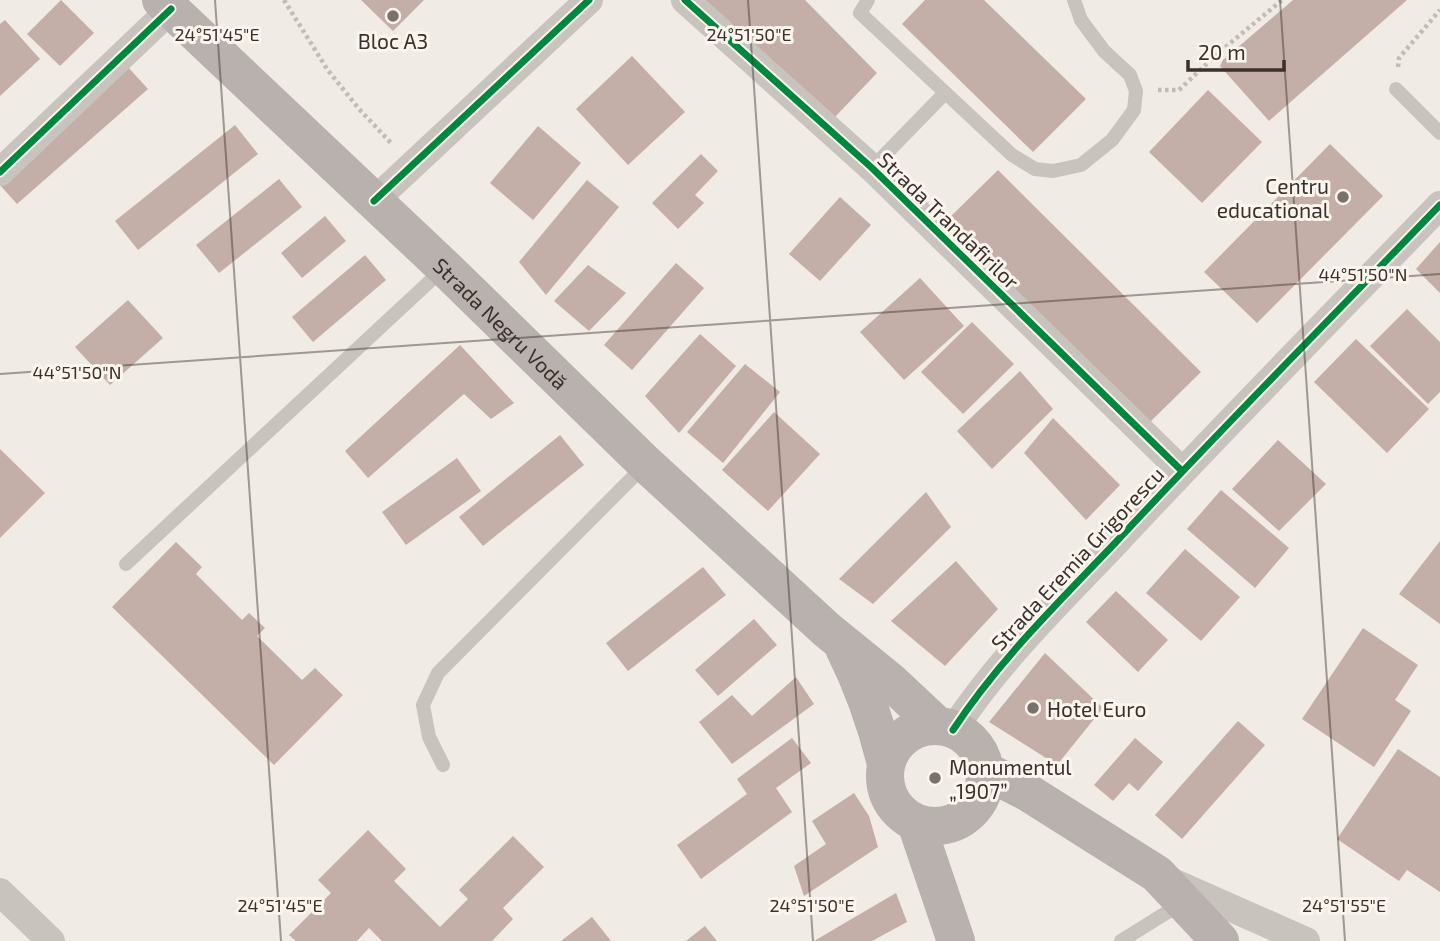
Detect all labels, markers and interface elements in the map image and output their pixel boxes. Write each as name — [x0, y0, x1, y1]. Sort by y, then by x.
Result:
marker: Bloc A3 — [385, 8, 401, 24]
text: 24°51'45"E — [174, 23, 260, 45]
text: 24°51'50"E — [706, 23, 792, 45]
place label: Bloc A3 — [358, 28, 428, 53]
scale bar — [1188, 28, 1284, 72]
text: 20 m — [1198, 39, 1246, 64]
street label: Strada Trandafirilor — [873, 146, 1025, 294]
place label: Centru educational — [1217, 173, 1330, 222]
marker: Centru educational — [1335, 189, 1351, 205]
street label: Strada Negru Vodă — [429, 252, 574, 394]
text: 44°51'50"N — [1319, 263, 1407, 285]
text: 44°51'50"N — [33, 361, 121, 383]
street label: Strada Eremia Grigorescu — [985, 461, 1169, 655]
place label: Hotel Euro — [1047, 696, 1146, 721]
marker: Hotel Euro — [1025, 700, 1041, 716]
place label: Monumentul „1907” — [949, 754, 1072, 803]
marker: Monumentul „1907” — [927, 770, 943, 786]
text: 24°51'45"E — [237, 894, 323, 916]
text: 24°51'50"E — [769, 894, 855, 916]
text: 24°51'55"E — [1302, 894, 1386, 916]

